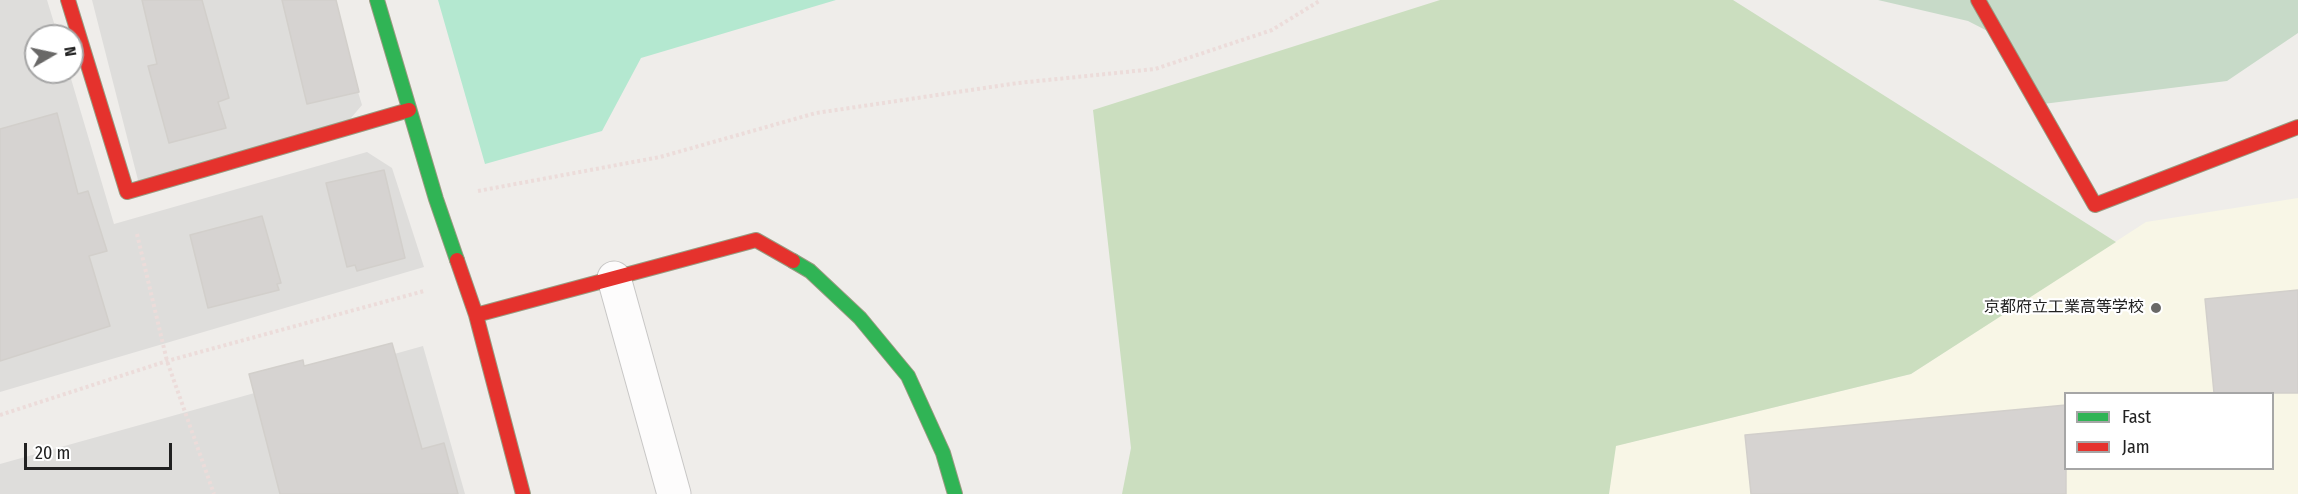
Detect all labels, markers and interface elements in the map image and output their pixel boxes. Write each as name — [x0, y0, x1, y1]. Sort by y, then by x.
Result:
north arrow — [24, 24, 84, 84]
text: N — [60, 45, 80, 58]
place label: 京都府立工業高等学校 — [1984, 298, 2144, 318]
marker: 京都府立工業高等学校 — [2149, 301, 2163, 315]
legend — [2064, 392, 2274, 470]
text: Fast — [2122, 406, 2151, 428]
scale bar — [27, 431, 176, 469]
text: Jam — [2122, 436, 2150, 458]
text: 20 m — [35, 442, 70, 464]

